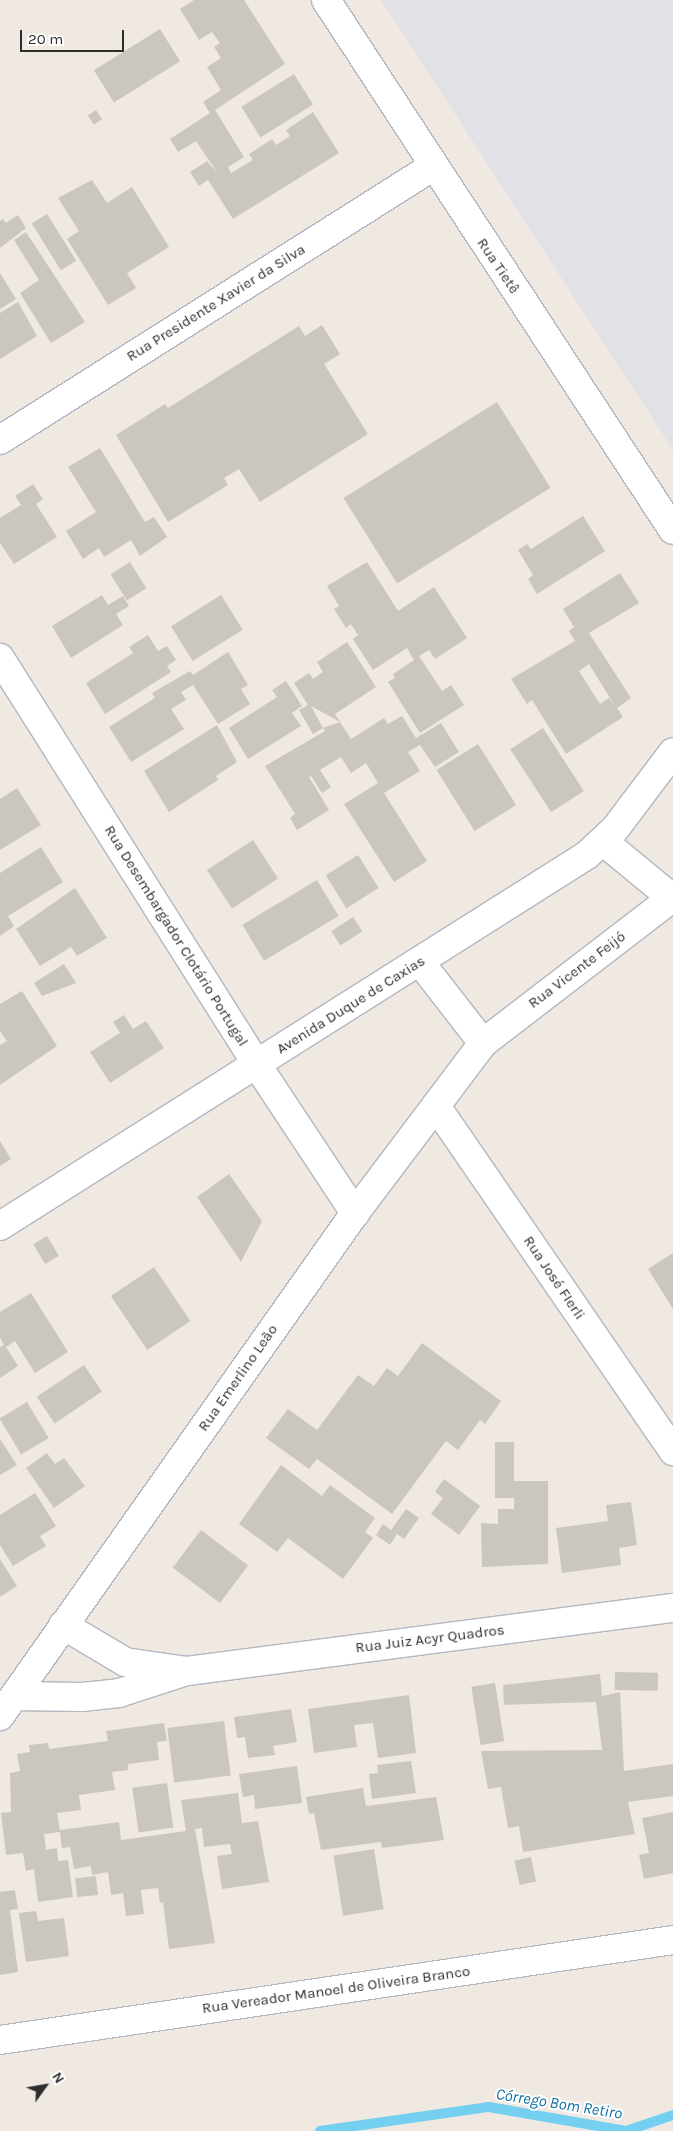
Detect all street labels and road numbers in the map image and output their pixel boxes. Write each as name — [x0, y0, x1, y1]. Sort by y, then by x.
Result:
street label: Rua Tietê — [473, 235, 523, 297]
street label: Rua Presidente Xavier da Silva — [123, 240, 309, 366]
street label: Rua Desembargador Clotário Portugal — [100, 822, 252, 1050]
street label: Rua Vicente Feijó — [525, 928, 629, 1012]
street label: Avenida Duque de Caxias — [273, 952, 429, 1058]
street label: Rua José FIerli — [519, 1233, 589, 1323]
street label: Rua Emerlino Leão — [194, 1321, 282, 1435]
street label: Rua Juiz Acyr Quadros — [354, 1621, 506, 1657]
street label: Rua Vereador Manoel de Oliveira Branco — [201, 1962, 471, 2018]

